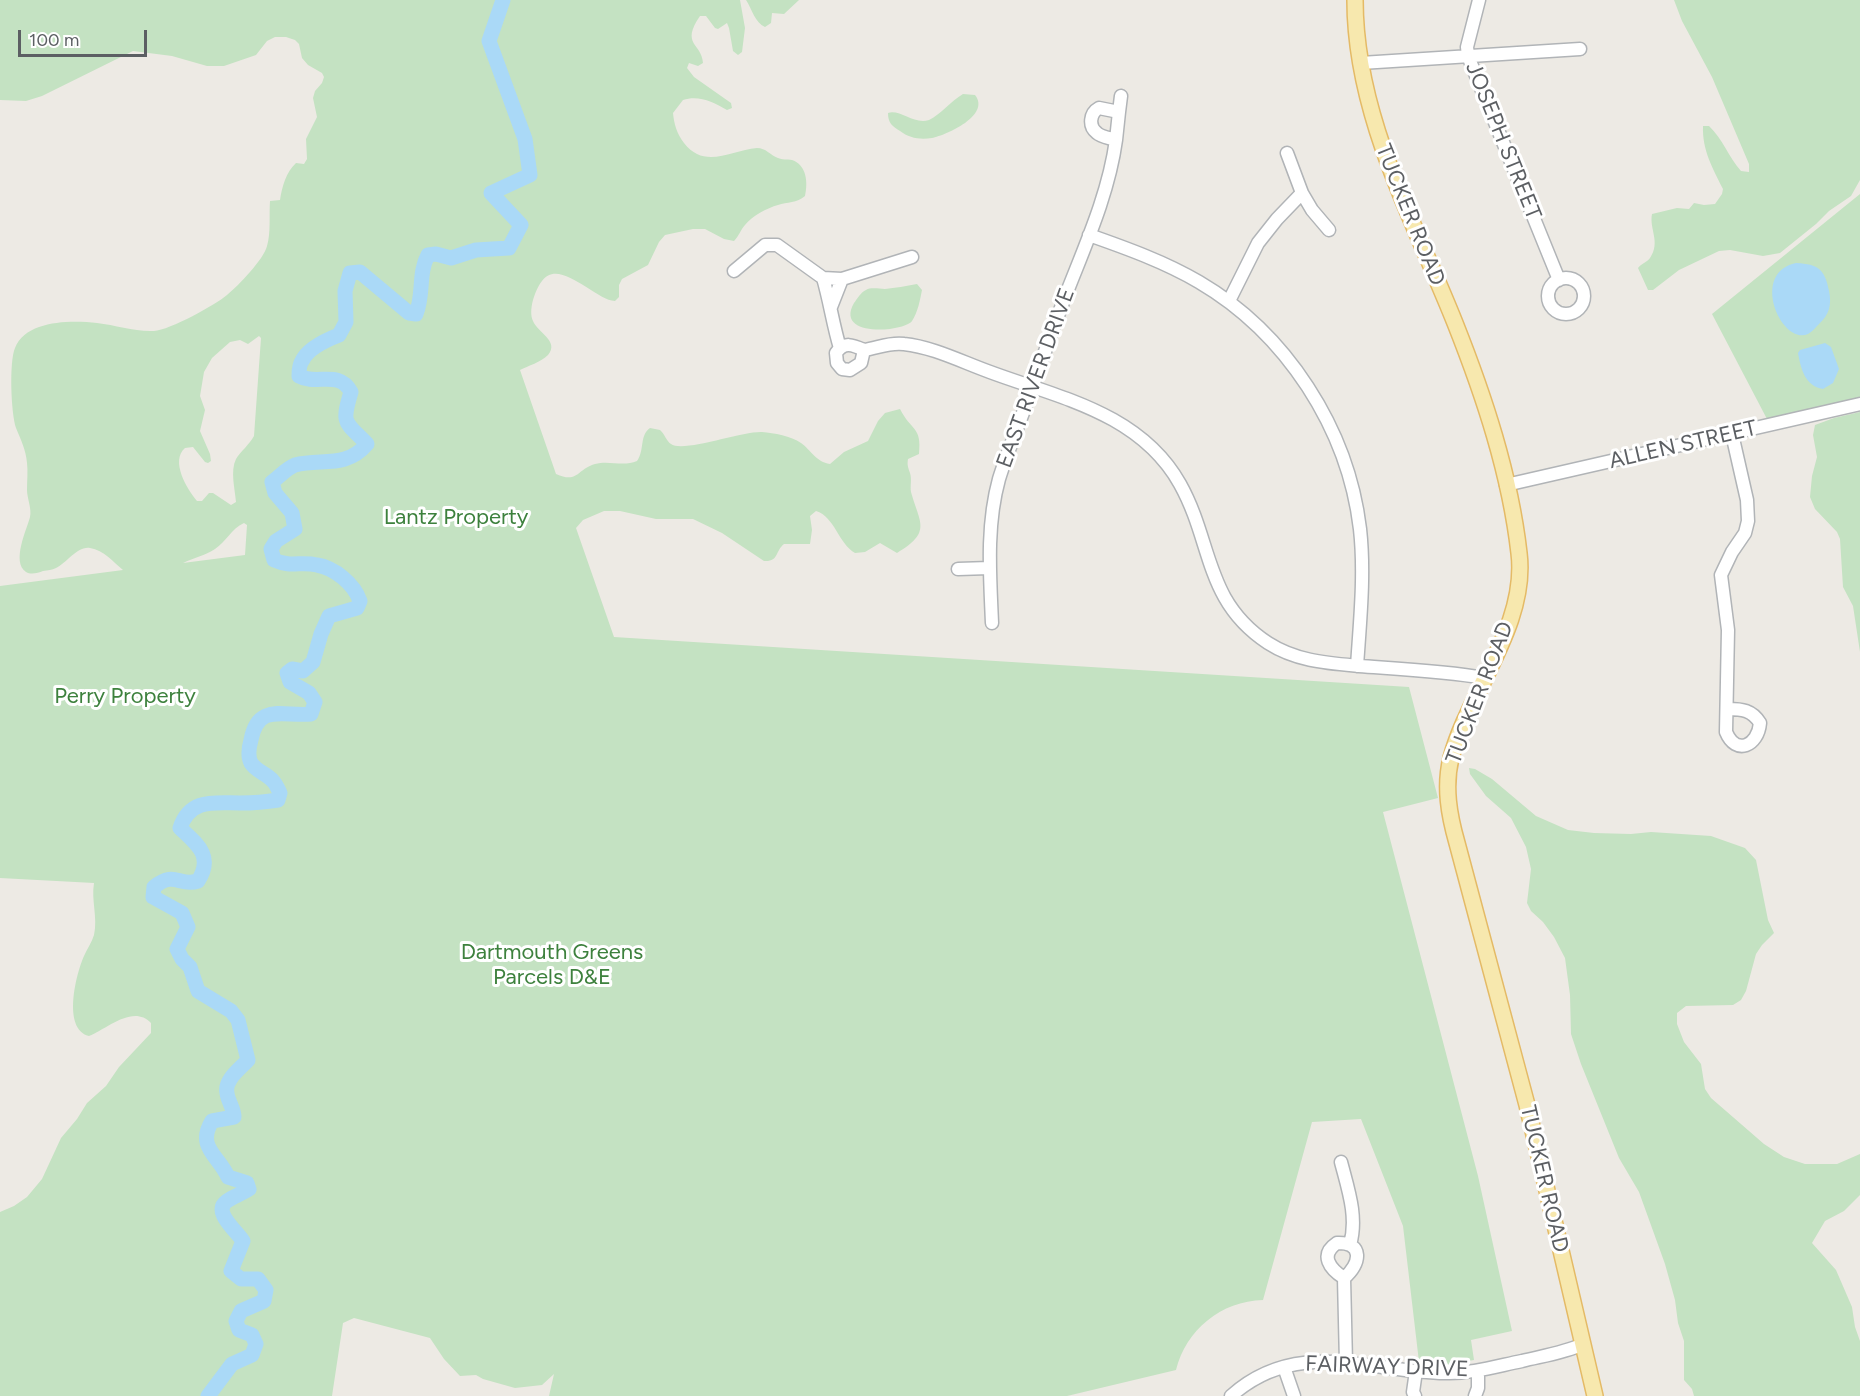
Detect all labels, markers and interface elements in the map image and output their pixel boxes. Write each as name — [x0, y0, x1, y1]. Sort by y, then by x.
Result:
scale bar — [21, 18, 150, 56]
text: 100 m — [29, 29, 79, 51]
street label: JOSEPH STREET — [1459, 59, 1547, 223]
street label: TUCKER ROAD — [1370, 140, 1450, 290]
street label: EAST RIVER DRIVE — [991, 285, 1081, 471]
street label: ALLEN STREET — [1607, 415, 1759, 475]
park label: Lantz Property — [384, 505, 528, 531]
street label: TUCKER ROAD — [1441, 618, 1519, 768]
park label: Perry Property — [54, 684, 196, 710]
park label: Dartmouth Greens Parcels D&E — [461, 940, 643, 992]
street label: TUCKER ROAD — [1514, 1103, 1574, 1255]
street label: FAIRWAY DRIVE — [1305, 1351, 1469, 1383]

